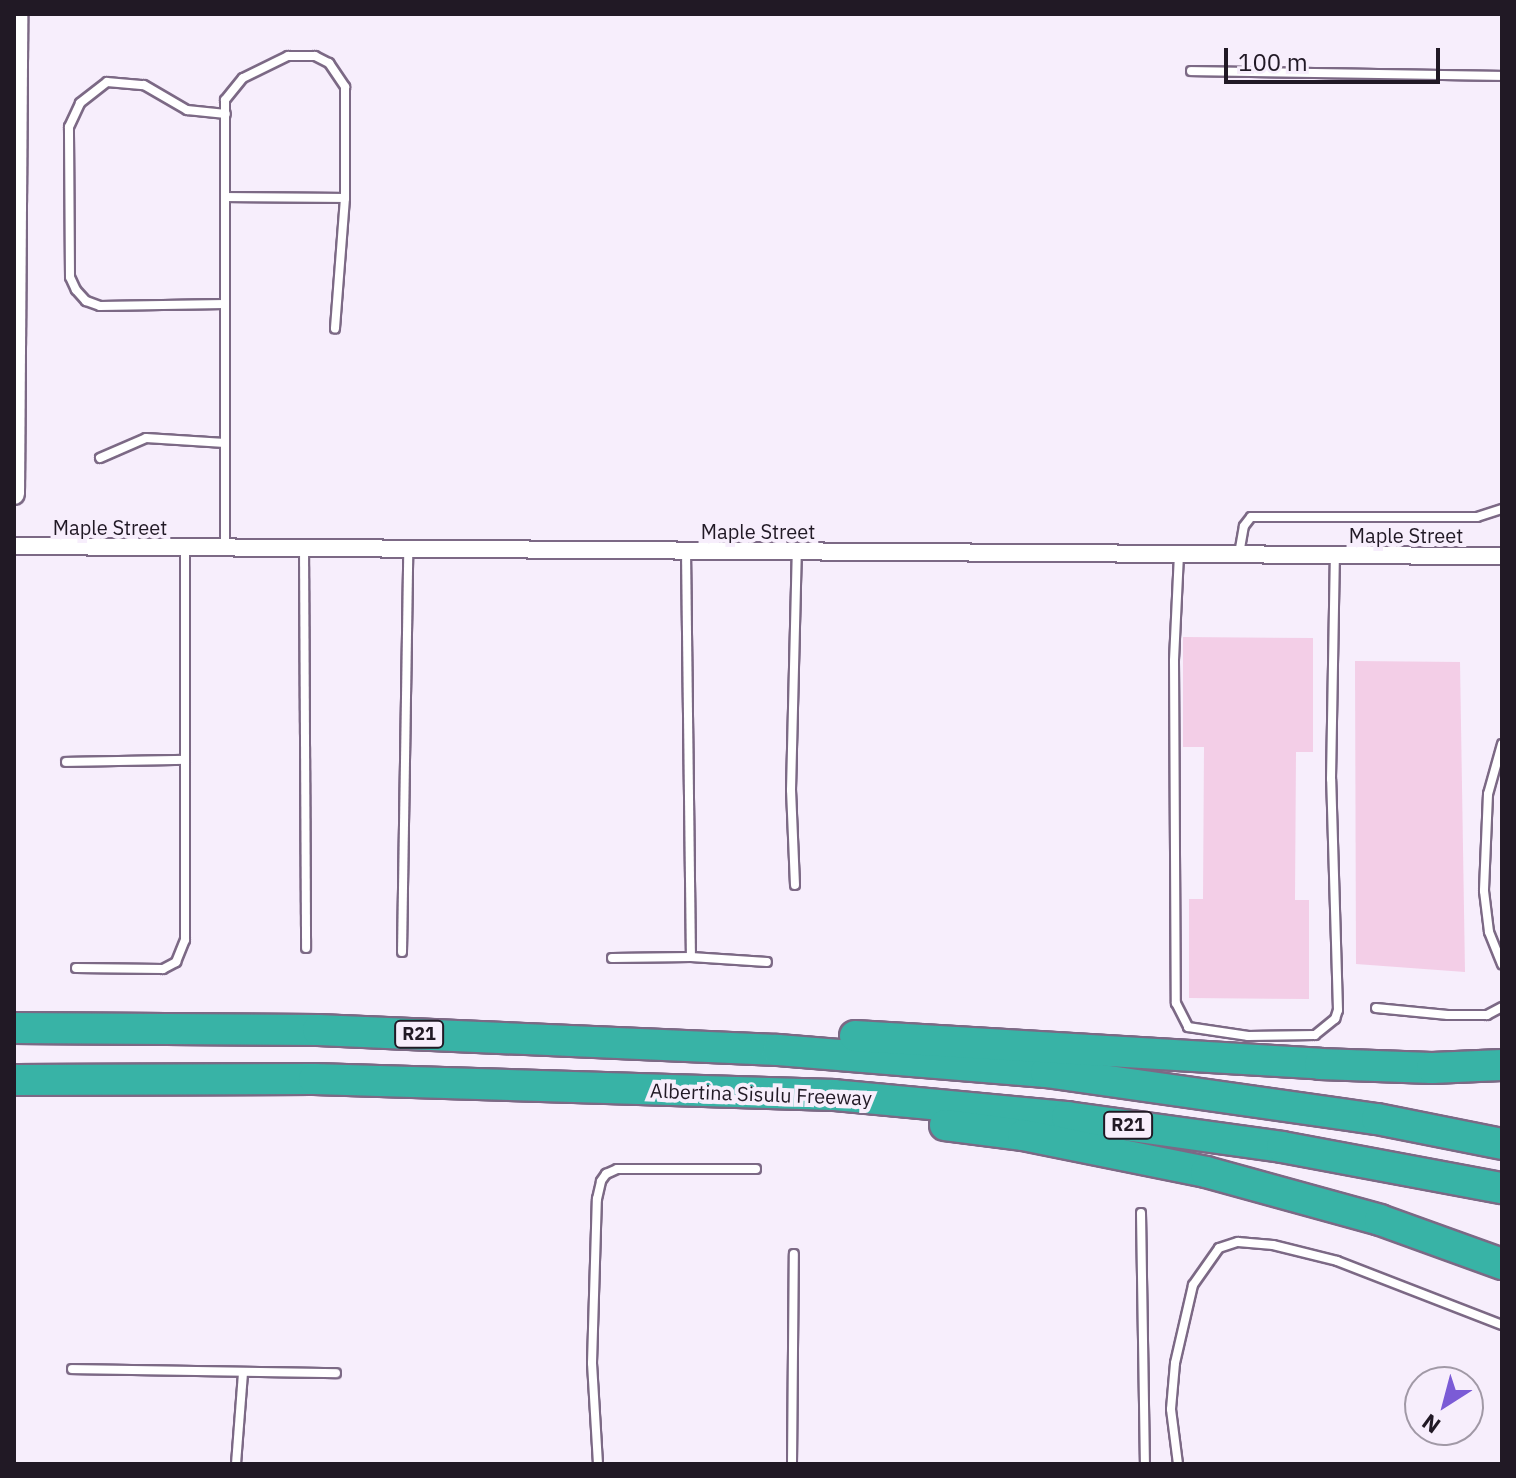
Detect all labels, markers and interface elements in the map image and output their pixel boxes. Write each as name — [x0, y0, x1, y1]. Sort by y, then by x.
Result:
scale bar — [1228, 32, 1444, 82]
text: 100 m — [1238, 46, 1308, 78]
street label: Maple Street — [53, 515, 167, 539]
street label: Maple Street — [701, 519, 815, 543]
street label: Maple Street — [1349, 523, 1463, 547]
road number: R21 — [393, 1020, 445, 1048]
street label: Albertina Sisulu Freeway — [650, 1078, 872, 1110]
road number: R21 — [1102, 1111, 1154, 1139]
north arrow — [1404, 1366, 1484, 1446]
text: N — [1416, 1408, 1446, 1441]

